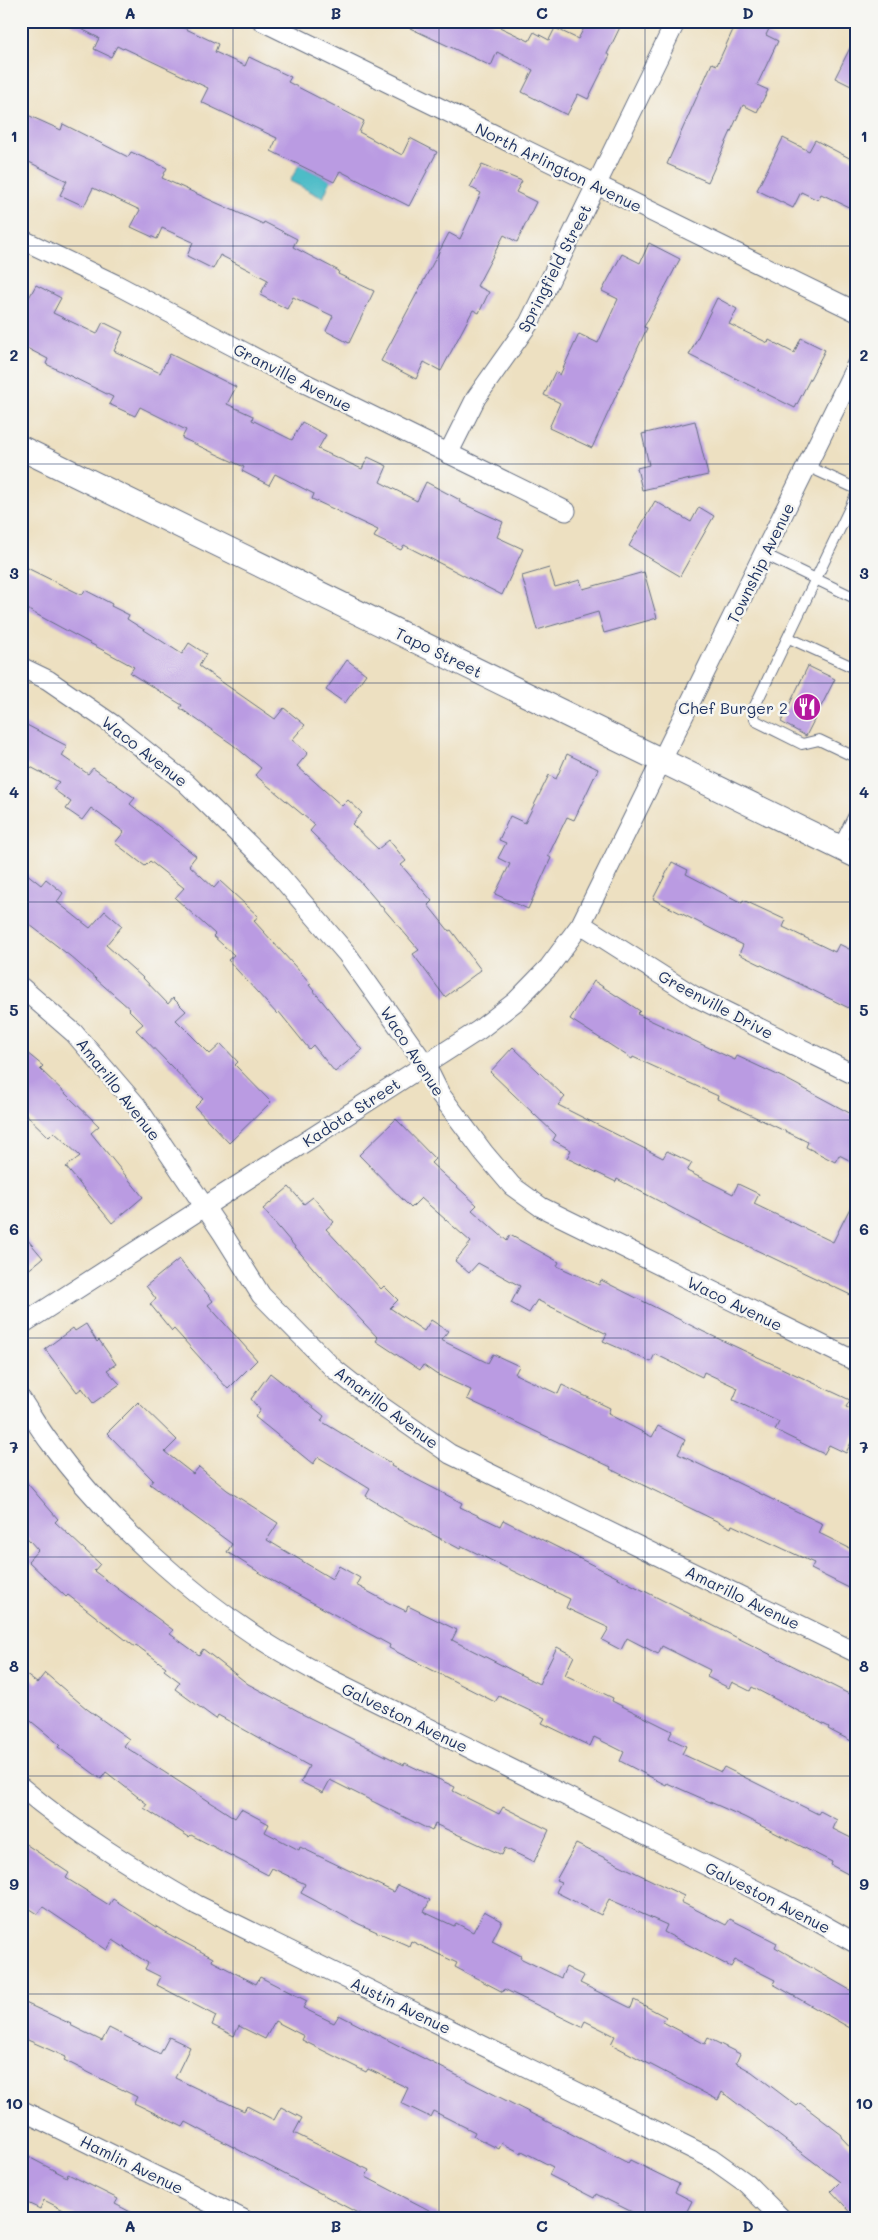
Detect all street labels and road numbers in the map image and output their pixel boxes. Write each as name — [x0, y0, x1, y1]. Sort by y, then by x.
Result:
street label: North Arlington Avenue — [472, 118, 646, 216]
street label: Springfield Street — [513, 200, 595, 336]
street label: Granville Avenue — [230, 338, 356, 416]
street label: Township Avenue — [722, 499, 798, 627]
street label: Tapo Street — [392, 622, 486, 682]
street label: Waco Avenue — [98, 711, 192, 791]
street label: Greenville Drive — [655, 965, 777, 1043]
street label: Waco Avenue — [376, 1002, 450, 1100]
street label: Amarillo Avenue — [72, 1033, 166, 1145]
street label: Kadota Street — [298, 1073, 404, 1151]
street label: Waco Avenue — [684, 1271, 786, 1335]
street label: Amarillo Avenue — [331, 1361, 443, 1453]
street label: Amarillo Avenue — [682, 1560, 804, 1634]
street label: Galveston Avenue — [338, 1677, 472, 1757]
street label: Galveston Avenue — [702, 1856, 834, 1938]
street label: Austin Avenue — [347, 1972, 455, 2038]
street label: Hamlin Avenue — [77, 2130, 187, 2198]

